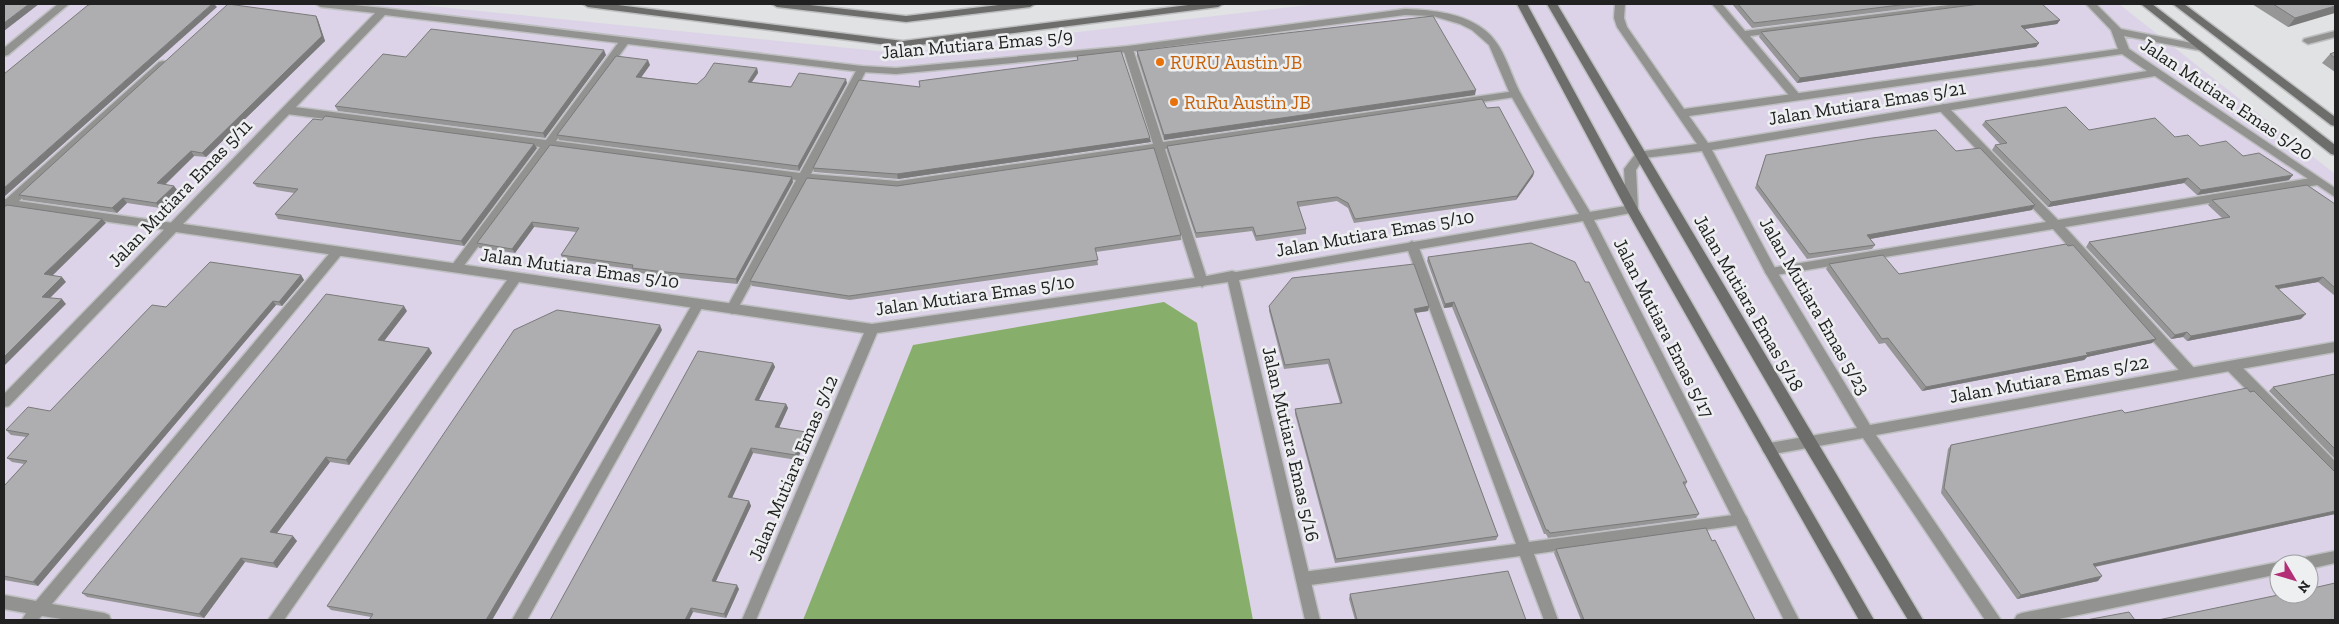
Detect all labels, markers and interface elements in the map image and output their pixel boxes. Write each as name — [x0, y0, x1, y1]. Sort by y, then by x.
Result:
street label: Jalan Mutiara Emas 5/9 — [880, 24, 1074, 64]
street label: Jalan Mutiara Emas 5/20 — [2136, 33, 2318, 165]
place label: RURU Austin JB — [1170, 51, 1302, 74]
marker: RURU Austin JB — [1154, 56, 1166, 68]
street label: Jalan Mutiara Emas 5/21 — [1767, 76, 1967, 130]
place label: RuRu Austin JB — [1184, 91, 1311, 114]
marker: RuRu Austin JB — [1168, 96, 1180, 108]
street label: Jalan Mutiara Emas 5/11 — [103, 114, 257, 272]
street label: Jalan Mutiara Emas 5/10 — [1274, 204, 1476, 262]
street label: Jalan Mutiara Emas 5/18 — [1689, 211, 1809, 395]
street label: Jalan Mutiara Emas 5/23 — [1755, 213, 1875, 399]
street label: Jalan Mutiara Emas 5/17 — [1609, 234, 1719, 422]
street label: Jalan Mutiara Emas 5/10 — [479, 243, 681, 293]
street label: Jalan Mutiara Emas 5/10 — [874, 270, 1076, 320]
street label: Jalan Mutiara Emas 5/16 — [1257, 344, 1325, 544]
street label: Jalan Mutiara Emas 5/22 — [1948, 350, 2150, 408]
street label: Jalan Mutiara Emas 5/12 — [743, 372, 843, 564]
north arrow — [2269, 554, 2319, 604]
text: N — [2294, 577, 2314, 596]

